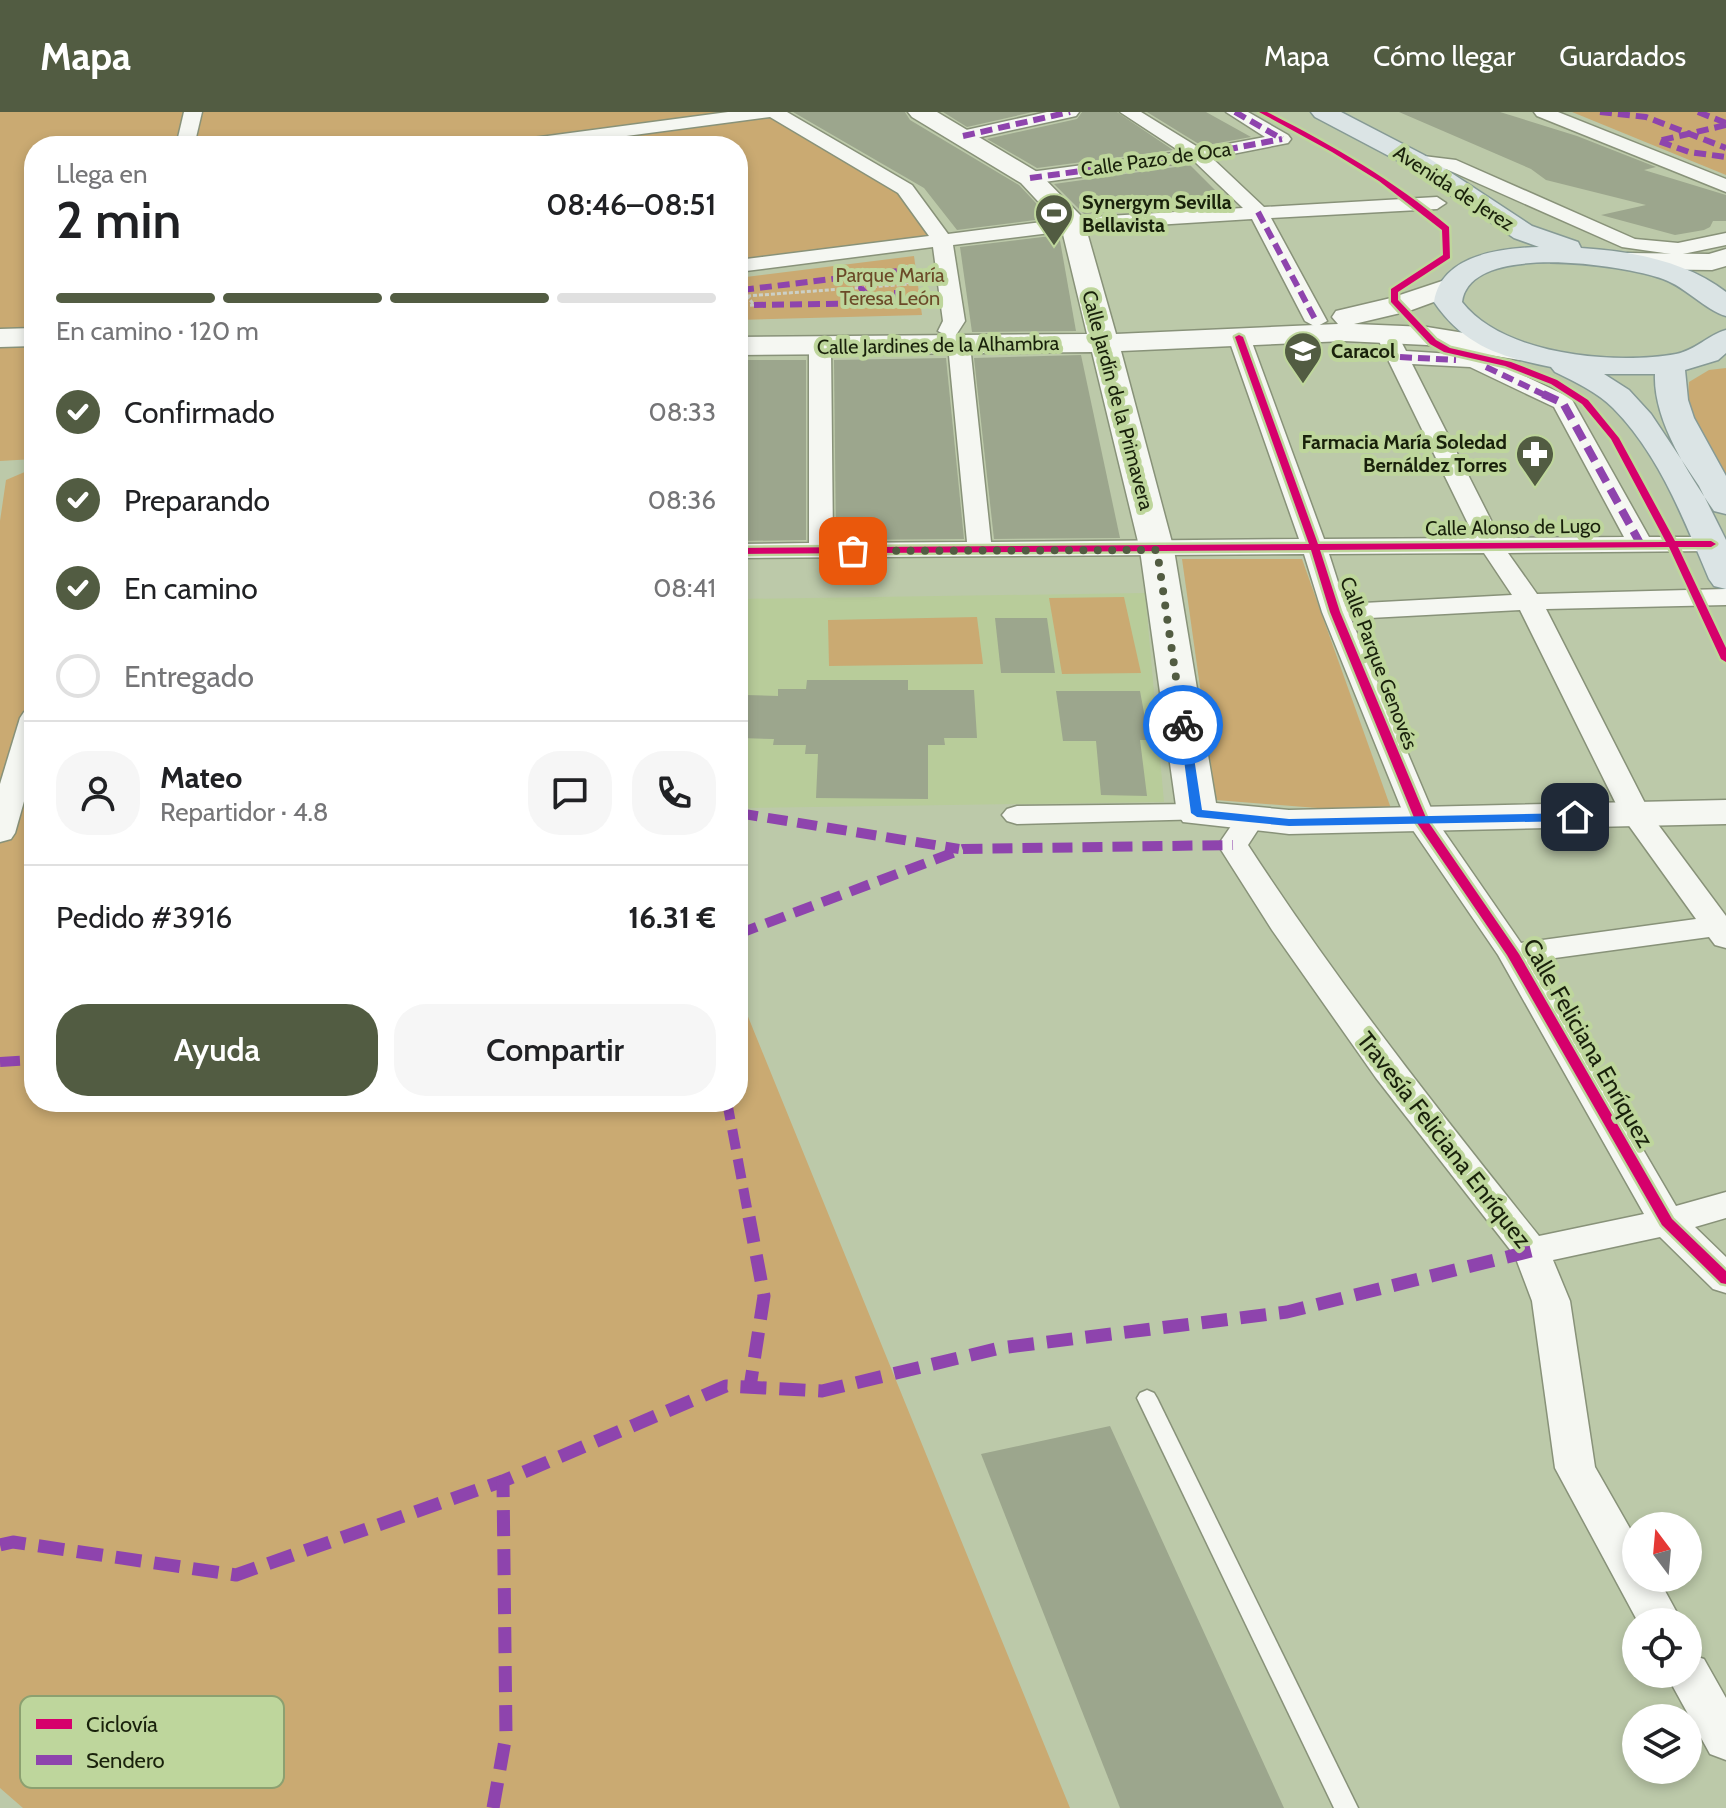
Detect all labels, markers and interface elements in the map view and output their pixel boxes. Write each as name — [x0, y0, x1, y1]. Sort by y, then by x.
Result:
text: Mapa — [40, 33, 131, 80]
text: Mapa — [1264, 39, 1329, 73]
text: Cómo llegar — [1373, 39, 1515, 73]
text: Guardados — [1559, 39, 1686, 73]
street label: Calle Pazo de Oca — [1079, 137, 1233, 181]
street label: Avenida de Jerez — [1389, 140, 1519, 236]
text: Llega en — [56, 158, 147, 190]
text: 08:46–08:51 — [546, 186, 716, 223]
text: 2 min — [56, 188, 181, 251]
place label: Synergym Sevilla Bellavista — [1082, 190, 1232, 237]
sports icon: Synergym Sevilla Bellavista — [1033, 192, 1075, 247]
park label: Parque María Teresa León — [835, 263, 945, 310]
street label: Calle Jardín de la Primavera — [1077, 287, 1159, 513]
text: En camino · 120 m — [56, 315, 259, 347]
school or university icon: Caracol — [1282, 330, 1324, 385]
street label: Calle Jardines de la Alhambra — [817, 331, 1060, 359]
place label: Caracol — [1331, 339, 1395, 363]
icon: check — [56, 390, 100, 434]
text: Confirmado — [124, 394, 275, 431]
text: 08:33 — [649, 396, 716, 428]
place label: Farmacia María Soledad Bernáldez Torres — [1301, 430, 1507, 477]
pharmacy icon: Farmacia María Soledad Bernáldez Torres — [1514, 433, 1556, 488]
icon: check — [56, 478, 100, 522]
text: Preparando — [124, 482, 270, 519]
text: 08:36 — [648, 484, 716, 516]
street label: Calle Alonso de Lugo — [1425, 513, 1601, 541]
pin — [819, 517, 887, 585]
icon: bag — [831, 529, 875, 573]
icon: check — [56, 566, 100, 610]
text: En camino — [124, 570, 258, 607]
text: 08:41 — [653, 572, 716, 604]
street label: Calle Parque Genovés — [1335, 573, 1423, 753]
text: Entregado — [124, 658, 254, 695]
courier — [1143, 685, 1223, 765]
icon: bike — [1161, 703, 1205, 747]
button: person — [56, 751, 140, 835]
button: chat — [528, 751, 612, 835]
button: phone — [632, 751, 716, 835]
text: Mateo — [160, 759, 242, 796]
pin — [1541, 783, 1609, 851]
icon: home — [1553, 795, 1597, 839]
text: Repartidor · 4.8 — [160, 796, 329, 828]
text: Pedido #3916 — [56, 899, 232, 936]
text: 16.31 € — [628, 899, 716, 936]
street label: Calle Feliciana Enríquez — [1517, 933, 1660, 1152]
button: Ayuda — [56, 1004, 378, 1096]
button: Compartir — [394, 1004, 716, 1096]
street label: Travesía Feliciana Enríquez — [1351, 1026, 1538, 1253]
north arrow — [1622, 1512, 1702, 1592]
map controls — [1622, 1512, 1702, 1784]
button: locate — [1622, 1608, 1702, 1688]
legend — [20, 1696, 284, 1788]
button: layers — [1622, 1704, 1702, 1784]
text: Ciclovía — [86, 1711, 158, 1738]
text: Sendero — [86, 1747, 165, 1774]

